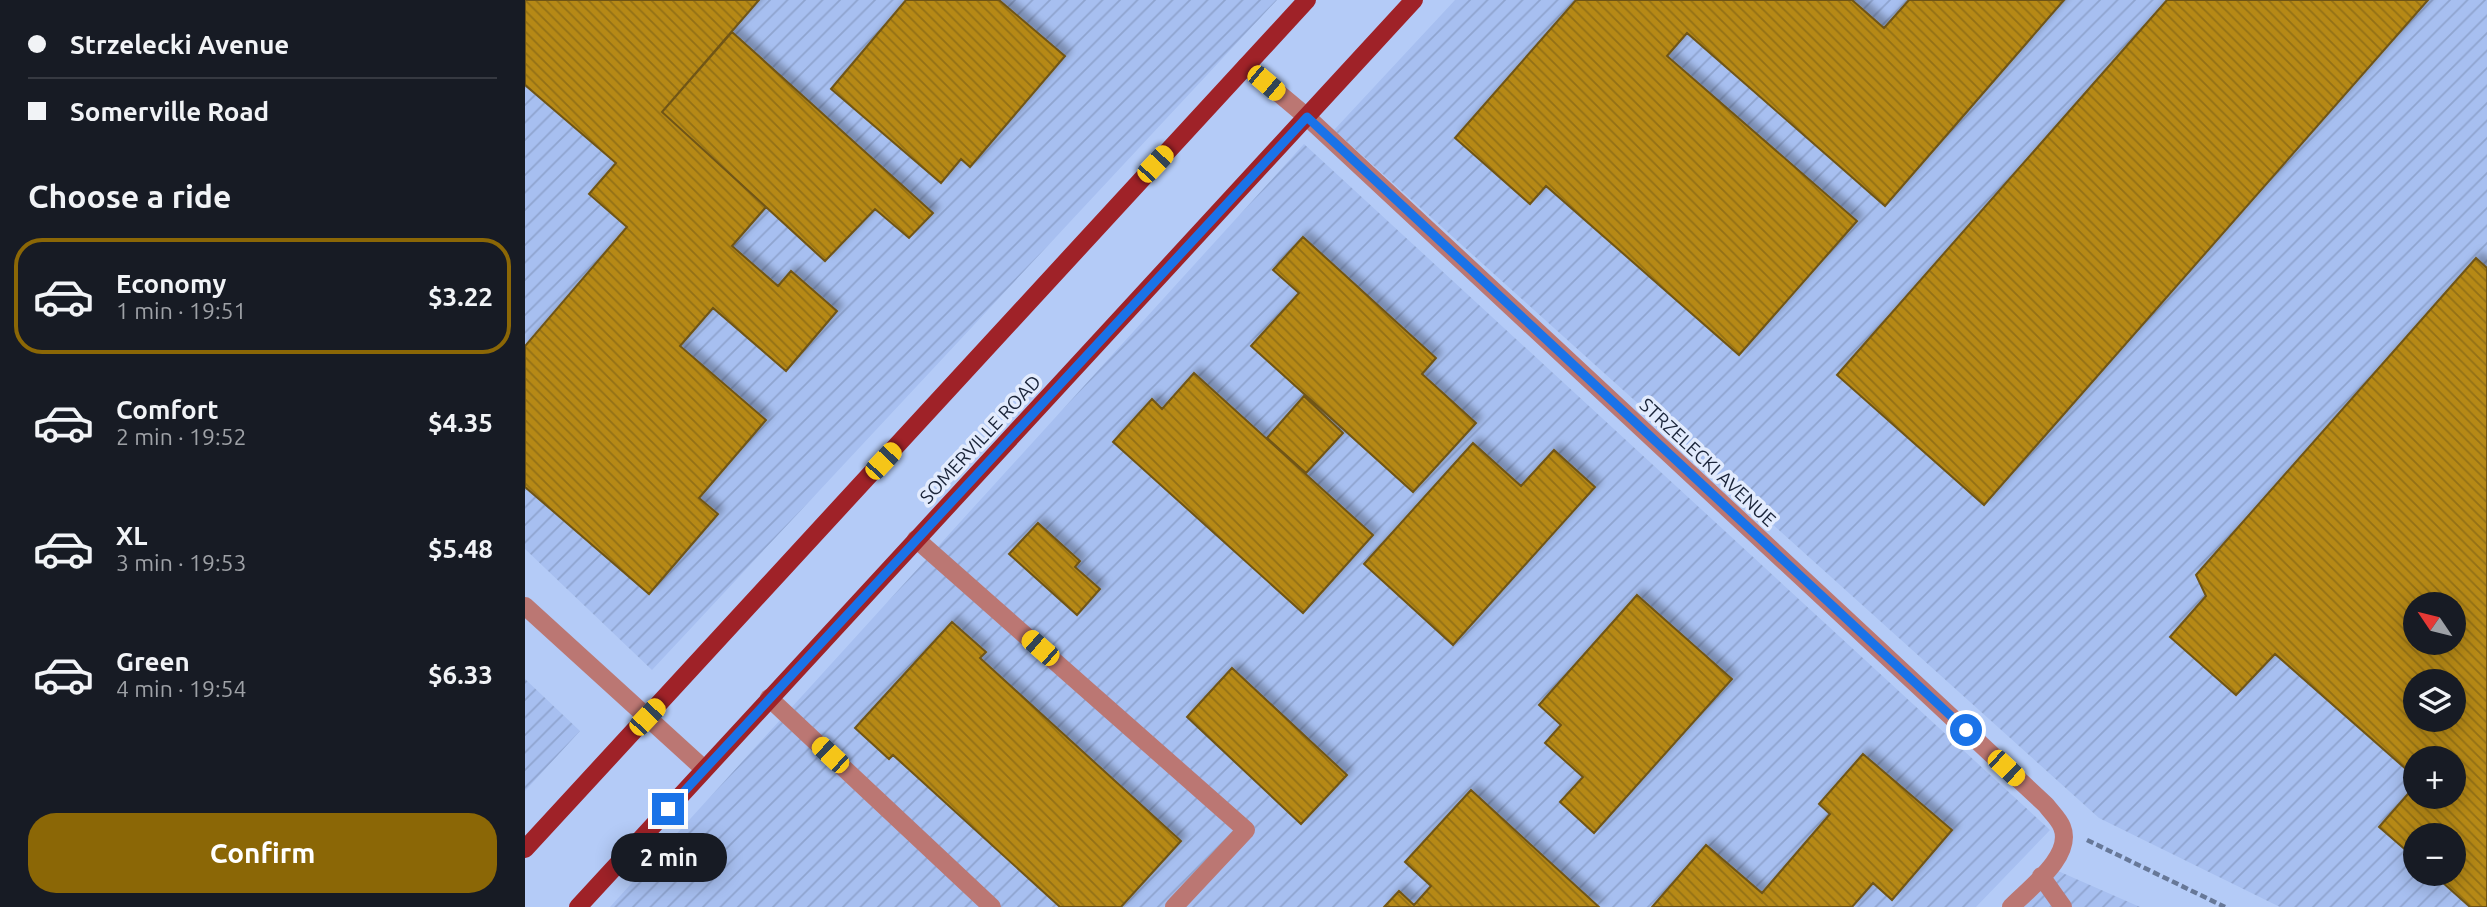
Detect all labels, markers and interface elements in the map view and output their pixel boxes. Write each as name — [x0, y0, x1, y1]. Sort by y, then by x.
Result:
text: Strzelecki Avenue — [70, 30, 289, 59]
car — [1244, 61, 1289, 105]
text: Somerville Road — [70, 97, 269, 126]
car — [1133, 141, 1178, 187]
text: Choose a ride — [28, 178, 231, 214]
icon: car — [32, 265, 95, 328]
text: Economy — [116, 269, 226, 298]
text: $3.22 — [428, 282, 493, 311]
text: 1 min · 19:51 — [116, 298, 247, 323]
street label: SOMERVILLE ROAD — [915, 370, 1045, 508]
icon: car — [32, 391, 95, 454]
street label: STRZELECKI AVENUE — [1635, 393, 1781, 531]
text: Comfort — [116, 395, 219, 424]
text: $4.35 — [428, 408, 493, 437]
text: 2 min · 19:52 — [116, 424, 247, 449]
car — [861, 438, 906, 484]
icon: car — [32, 517, 95, 580]
text: XL — [116, 521, 147, 550]
text: $5.48 — [428, 534, 493, 563]
text: 3 min · 19:53 — [116, 550, 247, 575]
north arrow — [2403, 592, 2466, 654]
map controls — [2403, 592, 2466, 886]
car — [1018, 626, 1063, 670]
icon: car — [32, 643, 95, 706]
text: Green — [116, 647, 190, 676]
text: $6.33 — [428, 660, 493, 689]
button: layers — [2403, 669, 2466, 732]
text: 4 min · 19:54 — [116, 676, 247, 701]
car — [625, 694, 670, 740]
route start — [1950, 714, 1982, 746]
car — [808, 733, 853, 777]
car — [1984, 746, 2029, 790]
button: + — [2403, 746, 2466, 809]
route end — [652, 793, 684, 825]
button: Confirm — [28, 813, 497, 893]
button: − — [2403, 823, 2466, 886]
callout: 2 min — [610, 834, 726, 882]
text: 2 min — [640, 845, 698, 870]

